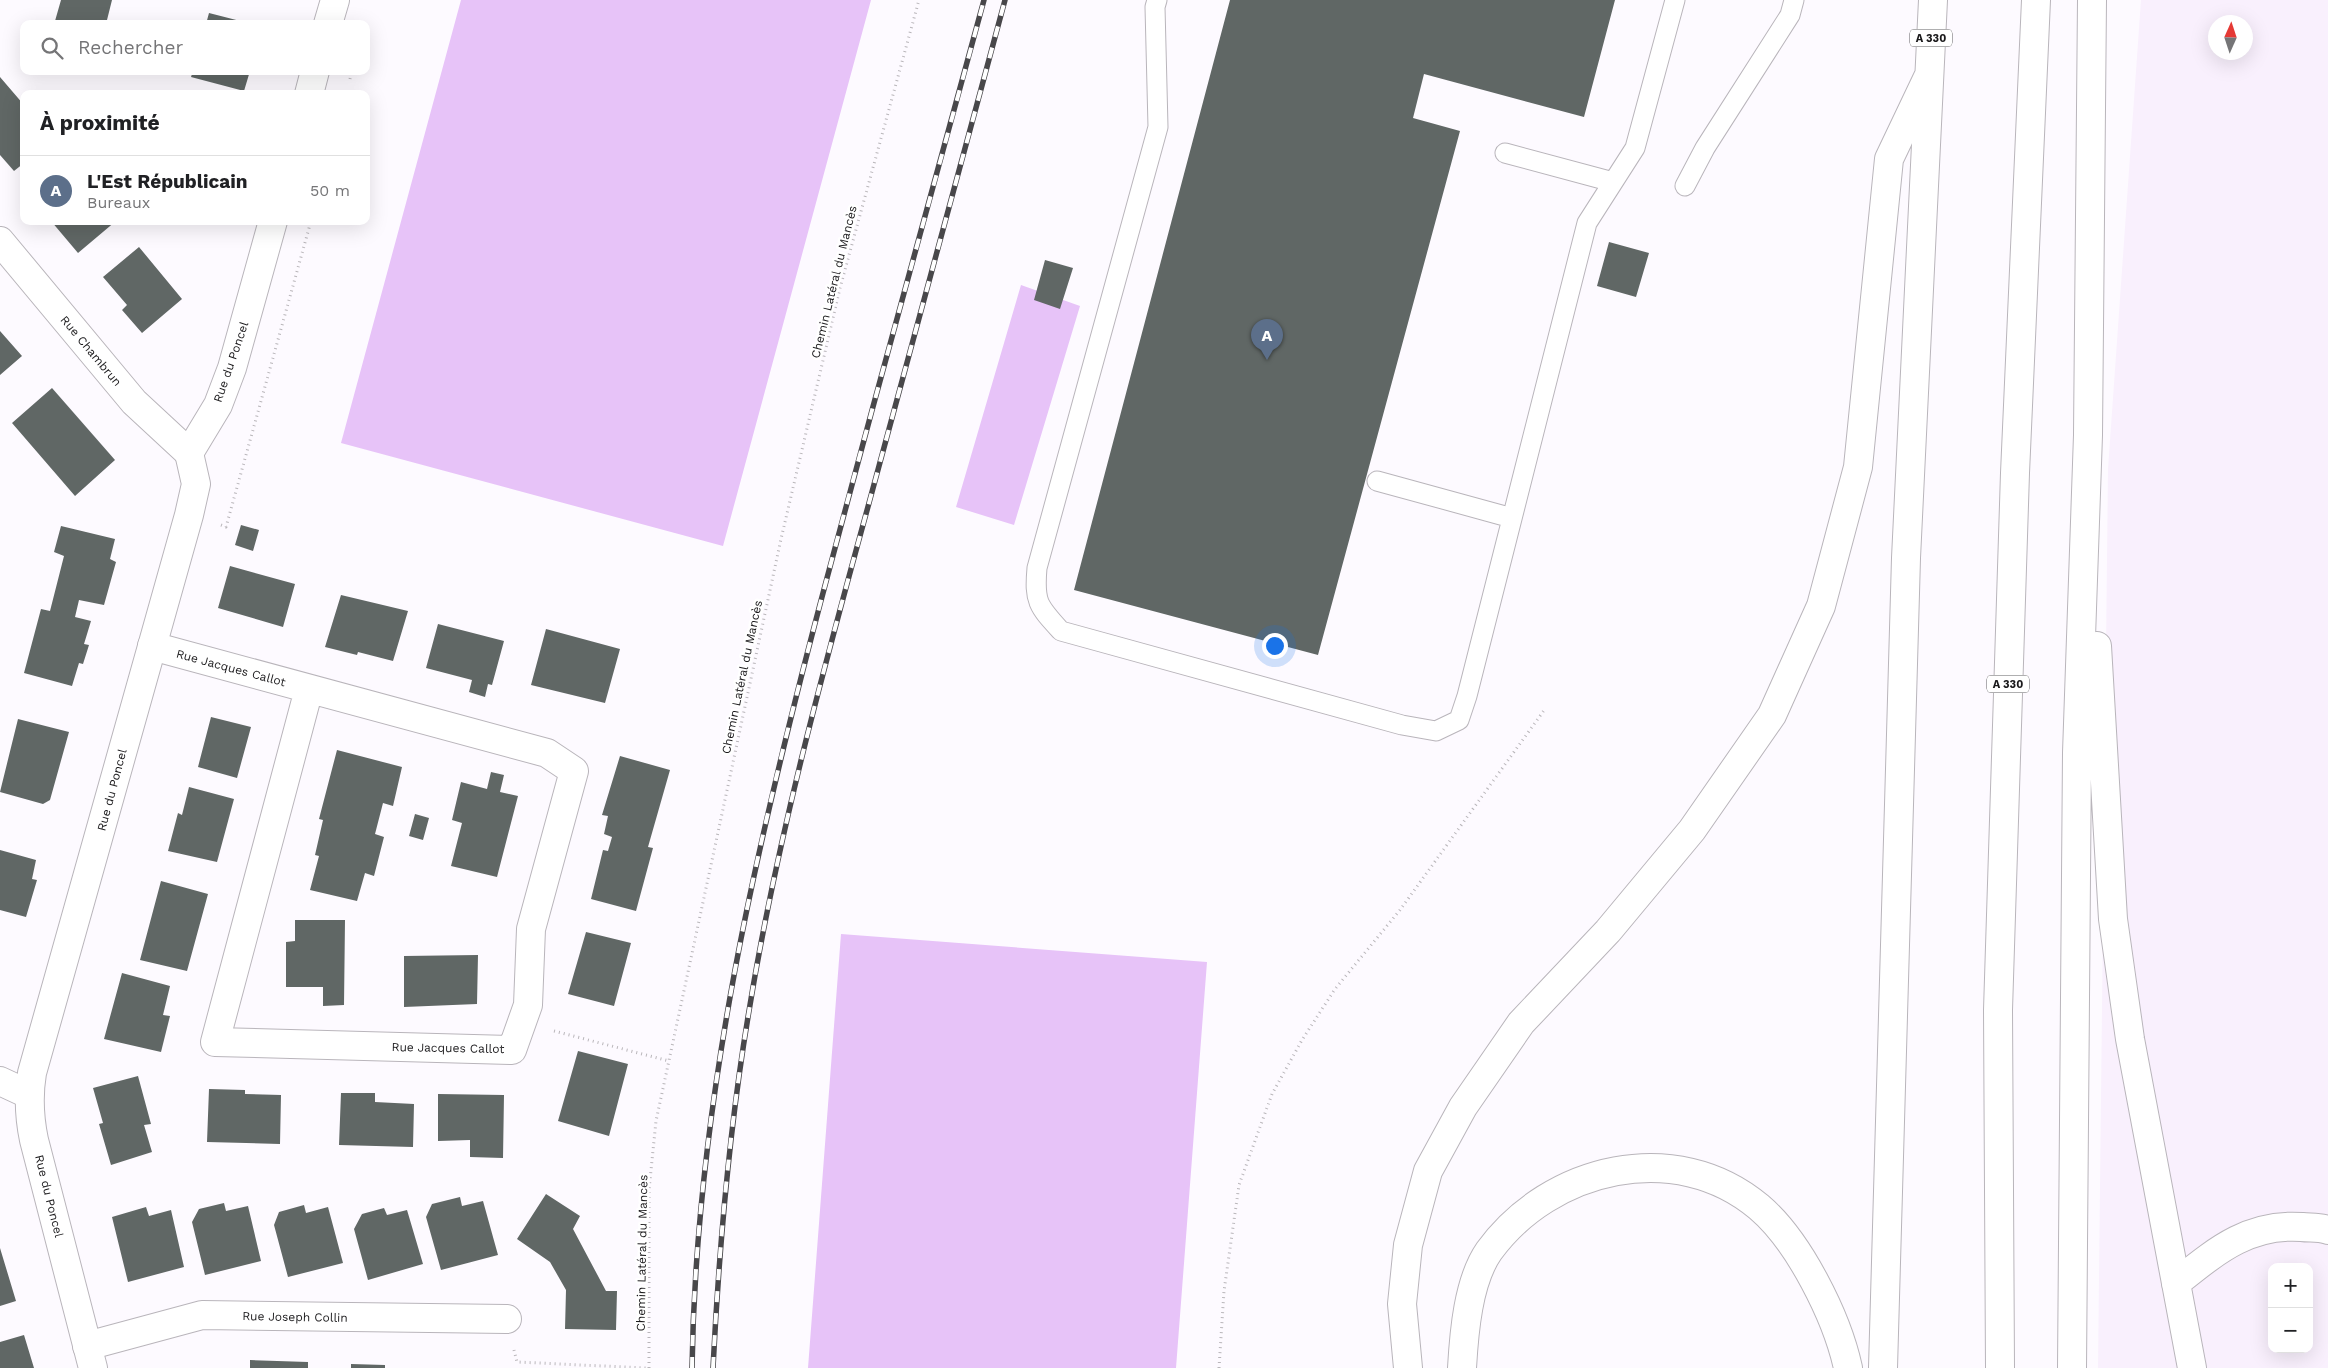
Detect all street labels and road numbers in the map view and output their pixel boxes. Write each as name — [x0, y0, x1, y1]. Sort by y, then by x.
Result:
road number: A 330 — [1910, 29, 1952, 46]
street label: Chemin Latéral du Mancès — [808, 204, 860, 360]
street label: Rue Chambrun — [58, 313, 124, 389]
street label: Rue du Poncel — [211, 319, 251, 404]
street label: Chemin Latéral du Mancès — [719, 599, 765, 755]
street label: Rue Jacques Callot — [175, 647, 287, 689]
road number: A 330 — [1987, 676, 2029, 692]
street label: Rue du Poncel — [94, 747, 130, 833]
street label: Rue Jacques Callot — [391, 1040, 505, 1056]
street label: Rue du Poncel — [32, 1153, 66, 1239]
street label: Chemin Latéral du Mancès — [634, 1175, 650, 1331]
street label: Rue Joseph Collin — [242, 1309, 348, 1325]

